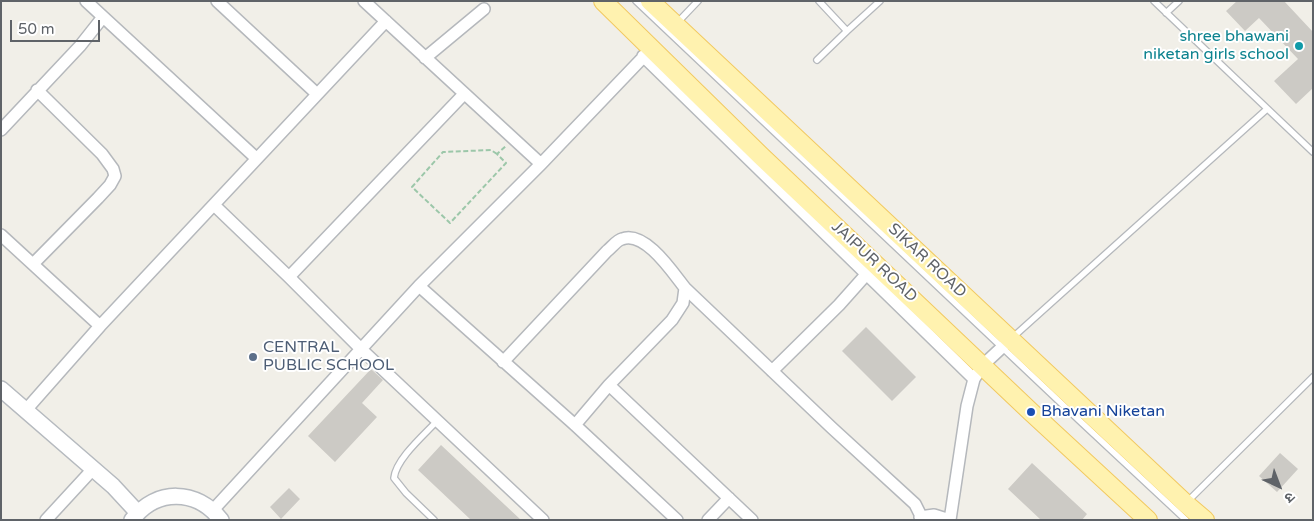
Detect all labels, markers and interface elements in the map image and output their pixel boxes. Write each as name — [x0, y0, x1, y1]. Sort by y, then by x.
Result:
scale bar — [12, 10, 102, 42]
text: 50 m — [18, 20, 55, 38]
place label: shree bhawani niketan girls school — [1143, 27, 1289, 65]
marker: shree bhawani niketan girls school — [1293, 40, 1305, 52]
street label: JAIPUR ROAD — [827, 217, 921, 307]
street label: SIKAR ROAD — [884, 220, 970, 302]
place label: CENTRAL PUBLIC SCHOOL — [263, 338, 394, 376]
marker: CENTRAL PUBLIC SCHOOL — [247, 351, 259, 363]
place label: Bhavani Niketan — [1041, 402, 1165, 422]
marker: Bhavani Niketan — [1025, 406, 1037, 418]
north arrow — [1254, 461, 1304, 511]
text: उ — [1281, 488, 1298, 506]

